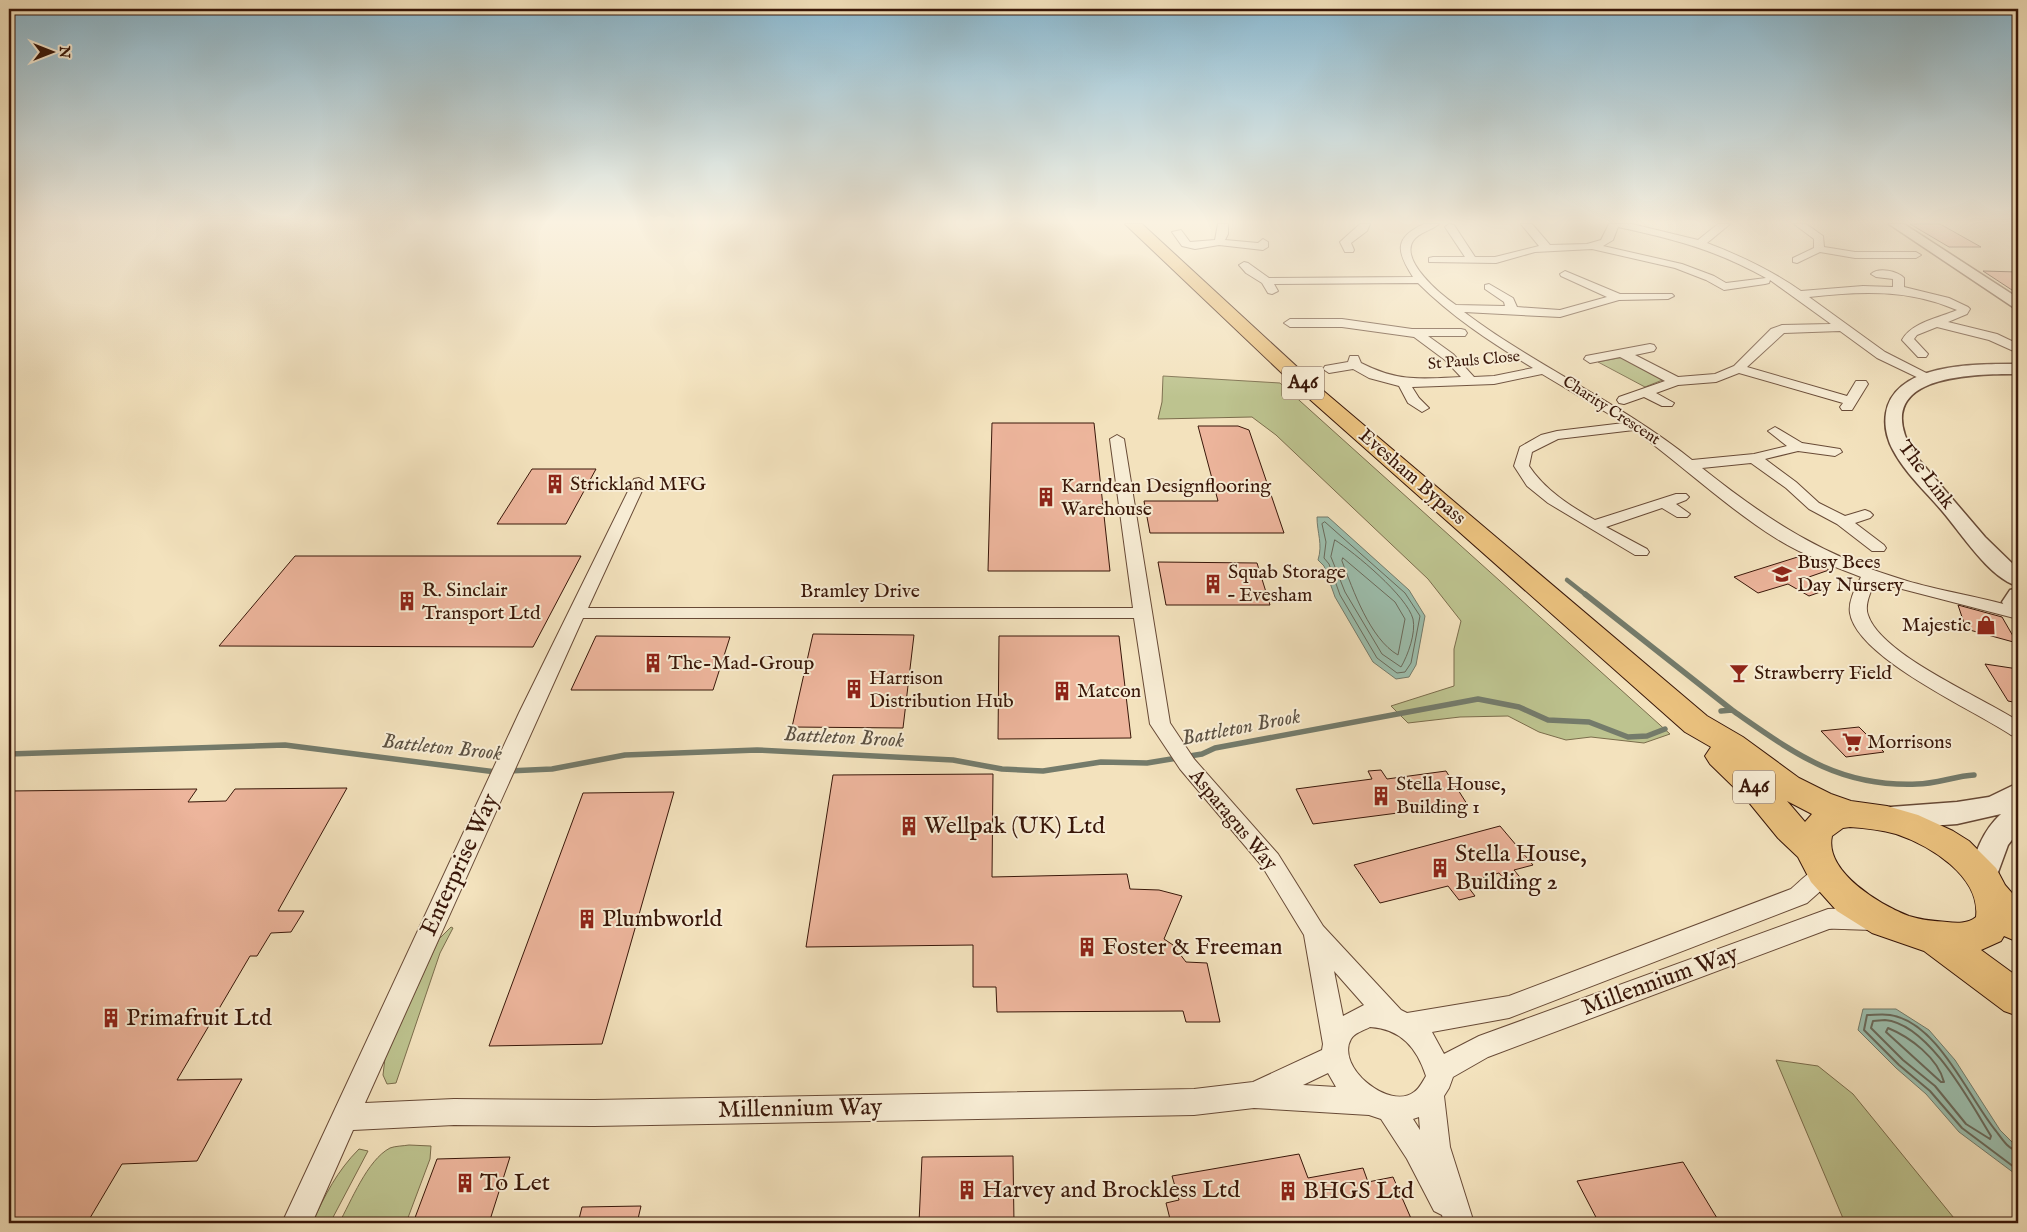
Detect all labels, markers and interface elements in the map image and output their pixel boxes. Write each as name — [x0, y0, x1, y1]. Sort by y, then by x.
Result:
north arrow — [28, 28, 78, 78]
text: N — [55, 45, 73, 58]
street label: St Pauls Close — [1427, 347, 1521, 375]
road number: A46 — [1282, 366, 1324, 399]
street label: Charity Crescent — [1558, 372, 1664, 450]
street label: Evesham Bypass — [1353, 423, 1471, 531]
street label: The Link — [1892, 436, 1960, 515]
place label: Strickland MFG — [570, 472, 706, 497]
building icon: Strickland MFG — [544, 473, 566, 495]
place label: Karndean Designflooring Warehouse — [1061, 474, 1272, 522]
building icon: Karndean Designflooring Warehouse — [1035, 486, 1057, 508]
place label: Busy Bees Day Nursery — [1797, 550, 1904, 598]
place label: Squab Storage – Evesham — [1228, 560, 1346, 608]
school or university icon: Busy Bees Day Nursery — [1771, 563, 1793, 585]
building icon: Squab Storage – Evesham — [1202, 573, 1224, 595]
place label: R. Sinclair Transport Ltd — [422, 578, 541, 626]
street label: Bramley Drive — [800, 579, 920, 604]
building icon: R. Sinclair Transport Ltd — [396, 590, 418, 612]
place label: Majestic — [1902, 613, 1971, 638]
shop icon: Majestic — [1975, 614, 1997, 636]
place label: The-Mad-Group — [668, 651, 814, 676]
building icon: The-Mad-Group — [642, 652, 664, 674]
place label: Strawberry Field — [1754, 661, 1892, 686]
bar icon: Strawberry Field — [1728, 662, 1750, 684]
place label: Harrison Distribution Hub — [869, 666, 1014, 714]
building icon: Harrison Distribution Hub — [843, 678, 865, 700]
place label: Matcon — [1077, 679, 1142, 704]
building icon: Matcon — [1051, 680, 1073, 702]
water label: Battleton Brook — [1179, 703, 1303, 753]
water label: Battleton Brook — [783, 721, 905, 755]
water label: Battleton Brook — [381, 728, 504, 768]
place label: Morrisons — [1867, 730, 1952, 755]
supermarket icon: Morrisons — [1841, 731, 1863, 753]
street label: Asparagus Way — [1183, 763, 1283, 876]
road number: A46 — [1733, 770, 1775, 804]
place label: Stella House, Building 1 — [1396, 772, 1506, 820]
building icon: Stella House, Building 1 — [1370, 785, 1392, 807]
street label: Enterprise Way — [413, 789, 507, 941]
place label: Wellpak (UK) Ltd — [924, 811, 1105, 842]
building icon: Wellpak (UK) Ltd — [898, 815, 920, 837]
place label: Stella House, Building 2 — [1455, 839, 1587, 898]
building icon: Stella House, Building 2 — [1429, 857, 1451, 879]
place label: Plumbworld — [602, 904, 723, 935]
building icon: Plumbworld — [576, 908, 598, 930]
place label: Foster & Freeman — [1102, 932, 1283, 963]
building icon: Foster & Freeman — [1076, 936, 1098, 958]
street label: Millennium Way — [1577, 938, 1743, 1024]
place label: Primafruit Ltd — [126, 1003, 272, 1034]
building icon: Primafruit Ltd — [100, 1007, 122, 1029]
street label: Millennium Way — [718, 1092, 883, 1126]
place label: To Let — [480, 1168, 550, 1199]
building icon: To Let — [454, 1172, 476, 1194]
place label: Harvey and Brockless Ltd — [982, 1175, 1240, 1206]
place label: BHGS Ltd — [1303, 1176, 1414, 1207]
building icon: Harvey and Brockless Ltd — [956, 1179, 978, 1201]
building icon: BHGS Ltd — [1277, 1180, 1299, 1202]

